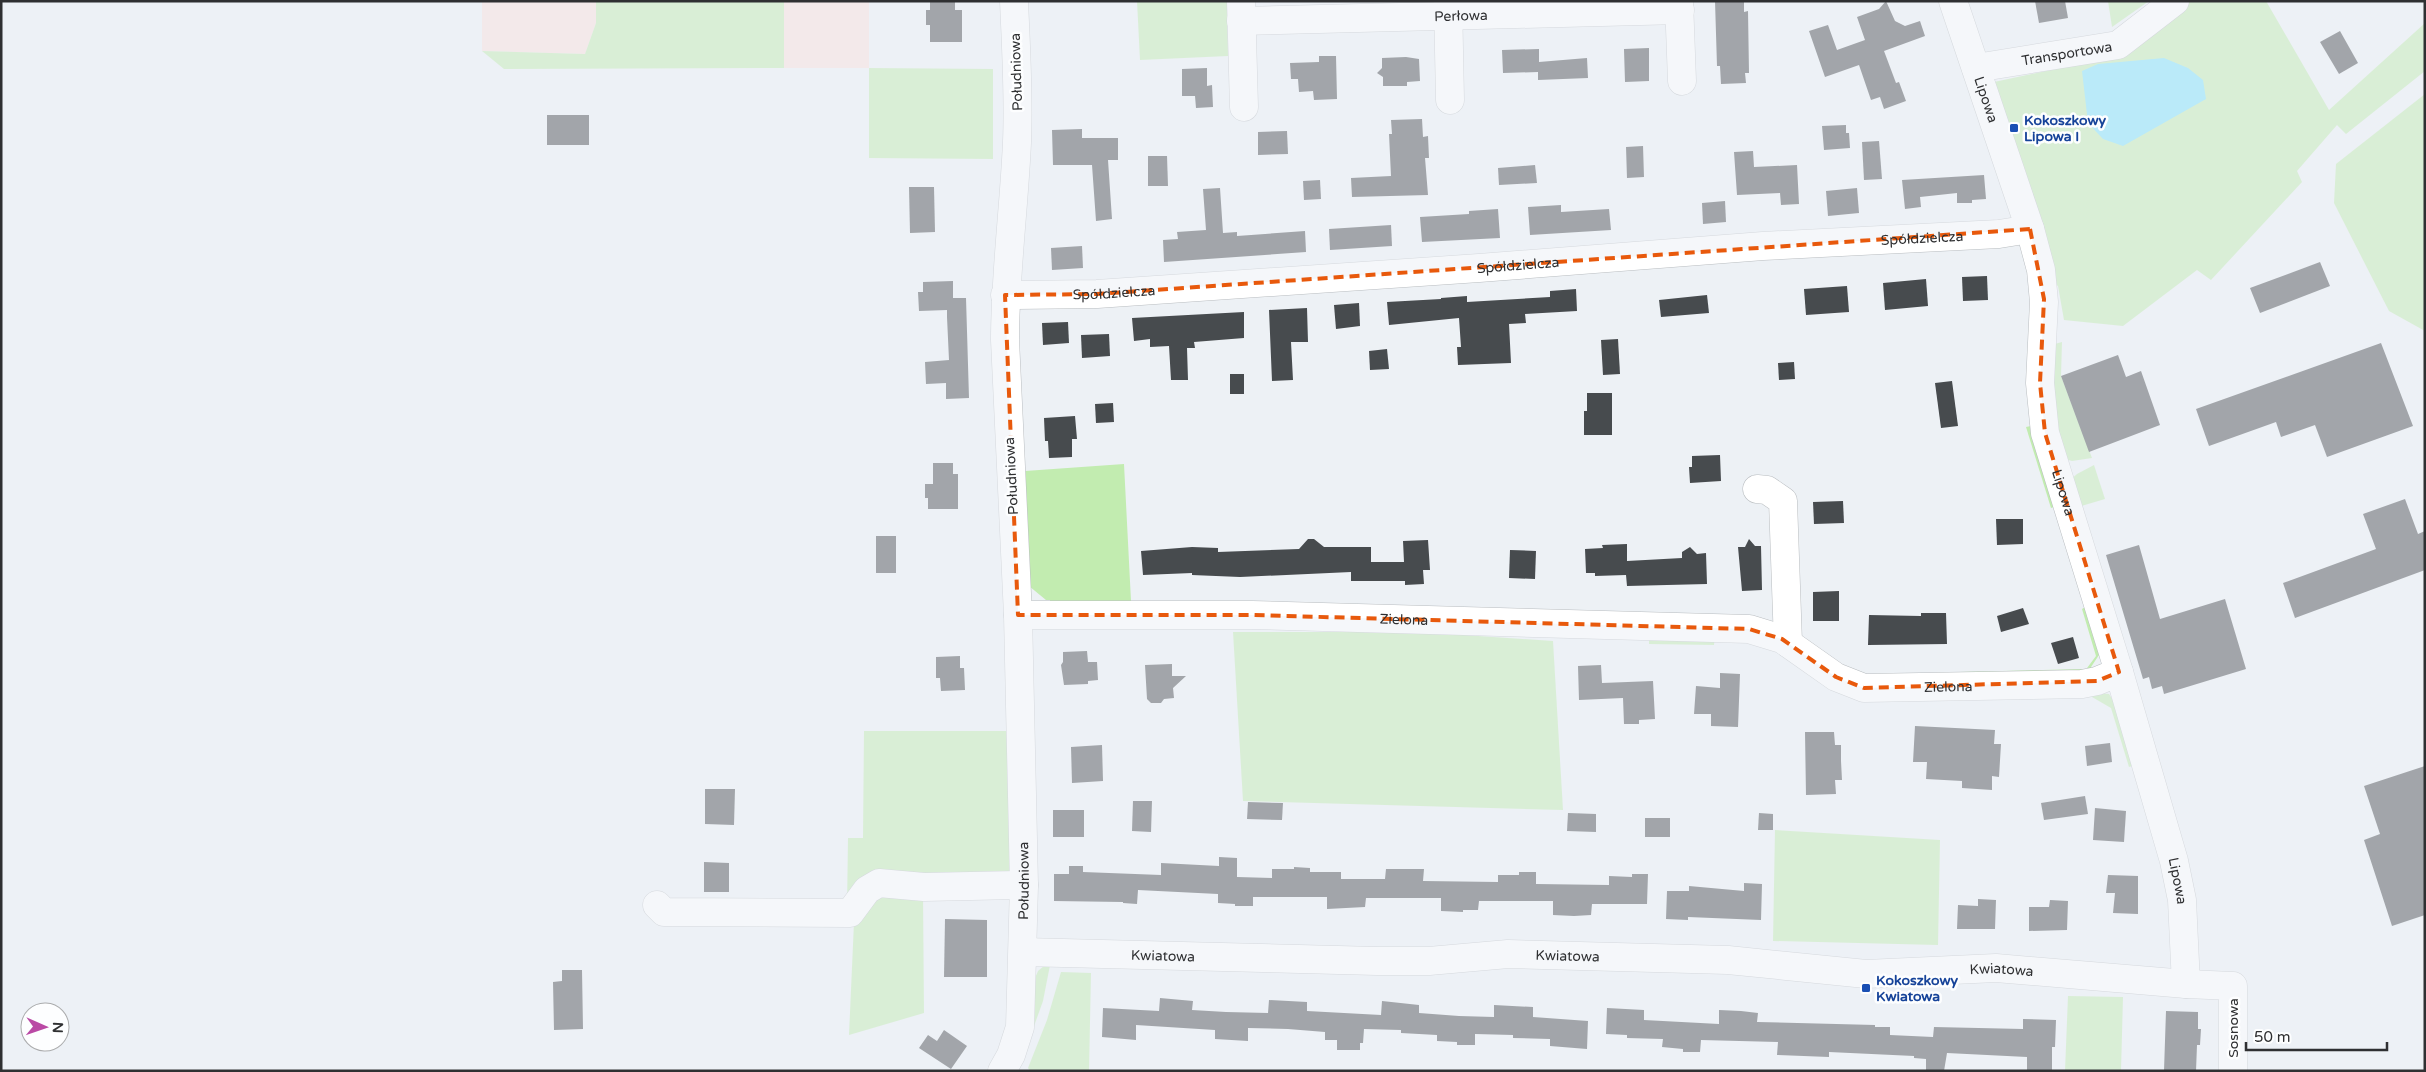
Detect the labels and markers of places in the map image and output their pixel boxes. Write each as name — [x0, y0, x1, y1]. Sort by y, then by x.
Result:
place label: Kokoszkowy Lipowa I — [2024, 112, 2107, 145]
marker: Kokoszkowy Lipowa I — [2008, 122, 2020, 134]
place label: Kokoszkowy Kwiatowa — [1876, 972, 1959, 1005]
marker: Kokoszkowy Kwiatowa — [1860, 982, 1872, 994]

